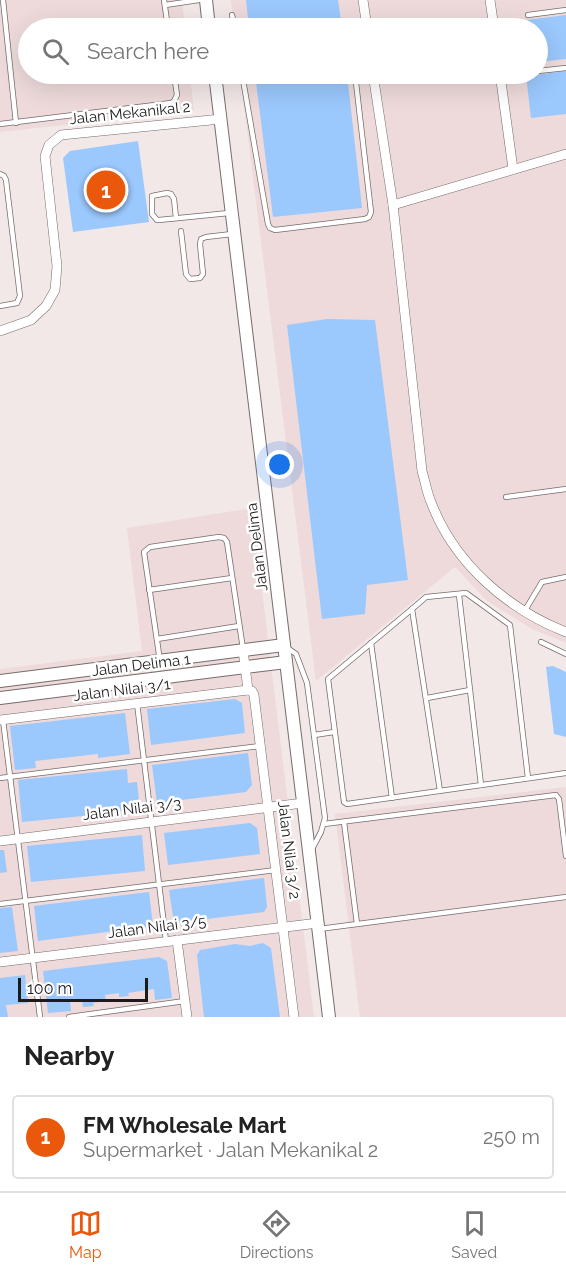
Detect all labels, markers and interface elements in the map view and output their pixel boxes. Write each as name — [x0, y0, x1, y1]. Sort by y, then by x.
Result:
search box — [18, 18, 548, 84]
icon: search — [39, 35, 72, 68]
text: Search here — [87, 38, 209, 64]
street label: Jalan Mekanikal 2 — [69, 98, 191, 128]
pin: 1 — [86, 168, 126, 213]
your location — [265, 450, 294, 479]
street label: Jalan Delima — [243, 502, 271, 592]
street label: Jalan Delima 1 — [91, 650, 192, 680]
street label: Jalan Nilai 3/1 — [73, 675, 172, 705]
street label: Jalan Nilai 3/3 — [82, 794, 182, 824]
street label: Jalan Nilai 3/2 — [274, 800, 304, 900]
street label: Jalan Nilai 3/5 — [107, 912, 207, 942]
scale bar — [18, 975, 148, 1002]
text: 100 m — [27, 979, 72, 998]
text: Nearby — [24, 1041, 114, 1071]
text: FM Wholesale Mart — [83, 1112, 287, 1138]
text: 1 — [41, 1125, 50, 1149]
text: 250 m — [483, 1125, 540, 1149]
text: Supermarket · Jalan Mekanikal 2 — [83, 1138, 378, 1162]
tab: Map — [69, 1207, 102, 1262]
tab: Directions — [240, 1207, 314, 1262]
tab: Saved — [451, 1207, 497, 1262]

